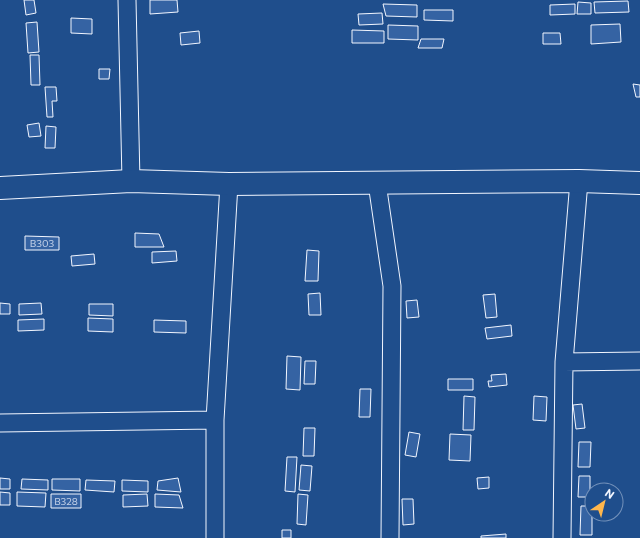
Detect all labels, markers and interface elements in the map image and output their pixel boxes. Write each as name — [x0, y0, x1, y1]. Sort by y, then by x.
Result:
house number: B303 — [30, 237, 54, 249]
north arrow — [584, 482, 624, 522]
text: N — [603, 486, 617, 501]
house number: B328 — [54, 495, 78, 507]

